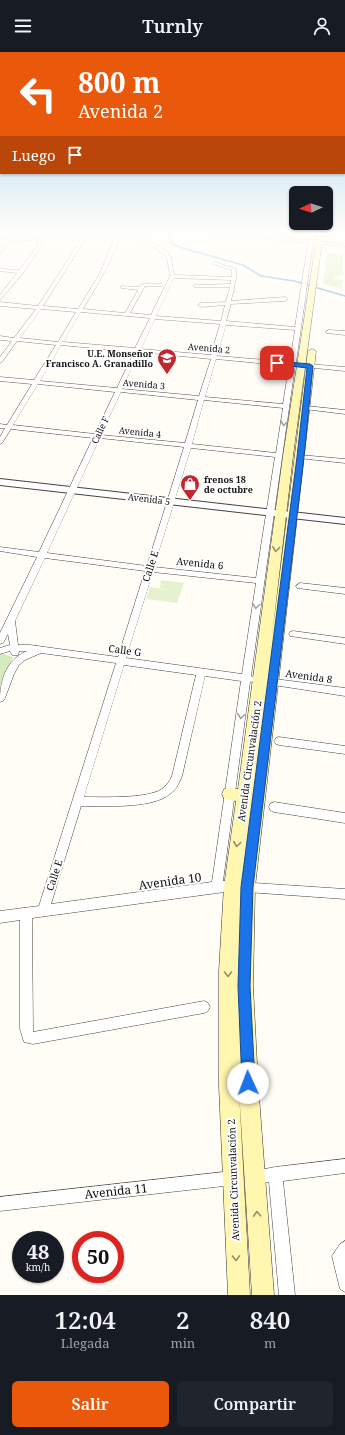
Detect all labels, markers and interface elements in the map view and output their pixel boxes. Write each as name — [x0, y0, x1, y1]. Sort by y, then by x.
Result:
text: Turnly — [142, 14, 203, 38]
icon: menu — [12, 15, 34, 37]
icon: person — [311, 15, 333, 37]
text: 800 m — [78, 63, 160, 101]
icon: left — [12, 68, 64, 120]
text: Avenida 2 — [78, 99, 163, 123]
icon: arrive — [64, 144, 86, 166]
text: Luego — [12, 145, 56, 165]
north arrow — [289, 186, 333, 230]
map controls — [289, 186, 333, 230]
street label: Avenida 2 — [187, 340, 231, 356]
pin — [260, 346, 294, 380]
place label: U.E. Monseñor Francisco A. Granadillo — [46, 347, 153, 370]
school or university icon: U.E. Monseñor Francisco A. Granadillo — [156, 347, 178, 375]
icon: arrive — [266, 352, 288, 374]
street label: Avenida 3 — [122, 376, 166, 392]
street label: Calle F — [88, 414, 112, 446]
one-way arrow — [280, 420, 289, 426]
street label: Avenida 4 — [118, 423, 162, 441]
shop icon: frenos 18 de octubre — [179, 473, 201, 501]
place label: frenos 18 de octubre — [204, 473, 253, 496]
street label: Avenida 5 — [127, 490, 171, 508]
one-way arrow — [272, 546, 281, 552]
street label: Calle E — [138, 549, 162, 583]
street label: Avenida 6 — [176, 554, 225, 572]
one-way arrow — [252, 603, 261, 609]
street label: Calle G — [108, 641, 142, 659]
street label: Avenida 8 — [285, 666, 334, 686]
street label: Avenida Circunvalación 2 — [234, 700, 264, 822]
one-way arrow — [237, 713, 246, 720]
one-way arrow — [233, 841, 242, 847]
street label: Calle E — [42, 858, 66, 892]
street label: Avenida 10 — [137, 868, 203, 894]
one-way arrow — [224, 971, 232, 977]
position arrow — [227, 1062, 269, 1104]
street label: Avenida Circunvalación 2 — [224, 1119, 242, 1241]
street label: Avenida 11 — [84, 1179, 148, 1203]
one-way arrow — [253, 1211, 262, 1217]
speed limit sign: 50 — [72, 1231, 124, 1283]
text: 48 — [27, 1238, 49, 1265]
one-way arrow — [232, 1255, 240, 1261]
text: km/h — [26, 1260, 50, 1274]
text: 12:04 — [55, 1303, 116, 1336]
text: 2 — [176, 1303, 190, 1336]
text: 840 — [250, 1303, 290, 1336]
text: Llegada — [61, 1334, 110, 1352]
text: min — [170, 1334, 195, 1352]
text: m — [264, 1334, 276, 1352]
button: Salir — [12, 1381, 169, 1427]
button: Compartir — [177, 1381, 333, 1427]

